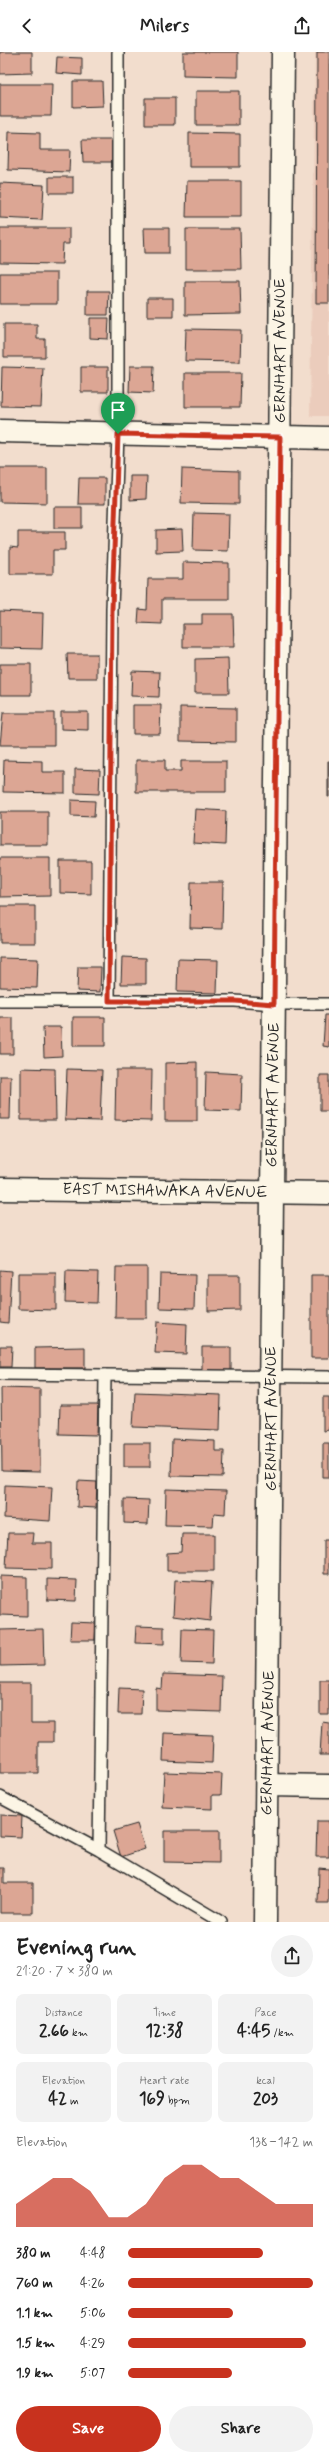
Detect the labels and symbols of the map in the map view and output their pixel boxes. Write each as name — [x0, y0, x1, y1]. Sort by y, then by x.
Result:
street label: GERNHART AVENUE — [270, 279, 291, 423]
pin — [101, 393, 135, 434]
street label: GERNHART AVENUE — [261, 1022, 285, 1168]
street label: EAST MISHAWAKA AVENUE — [62, 1179, 268, 1203]
street label: GERNHART AVENUE — [261, 1347, 282, 1491]
street label: GERNHART AVENUE — [256, 1670, 280, 1816]

